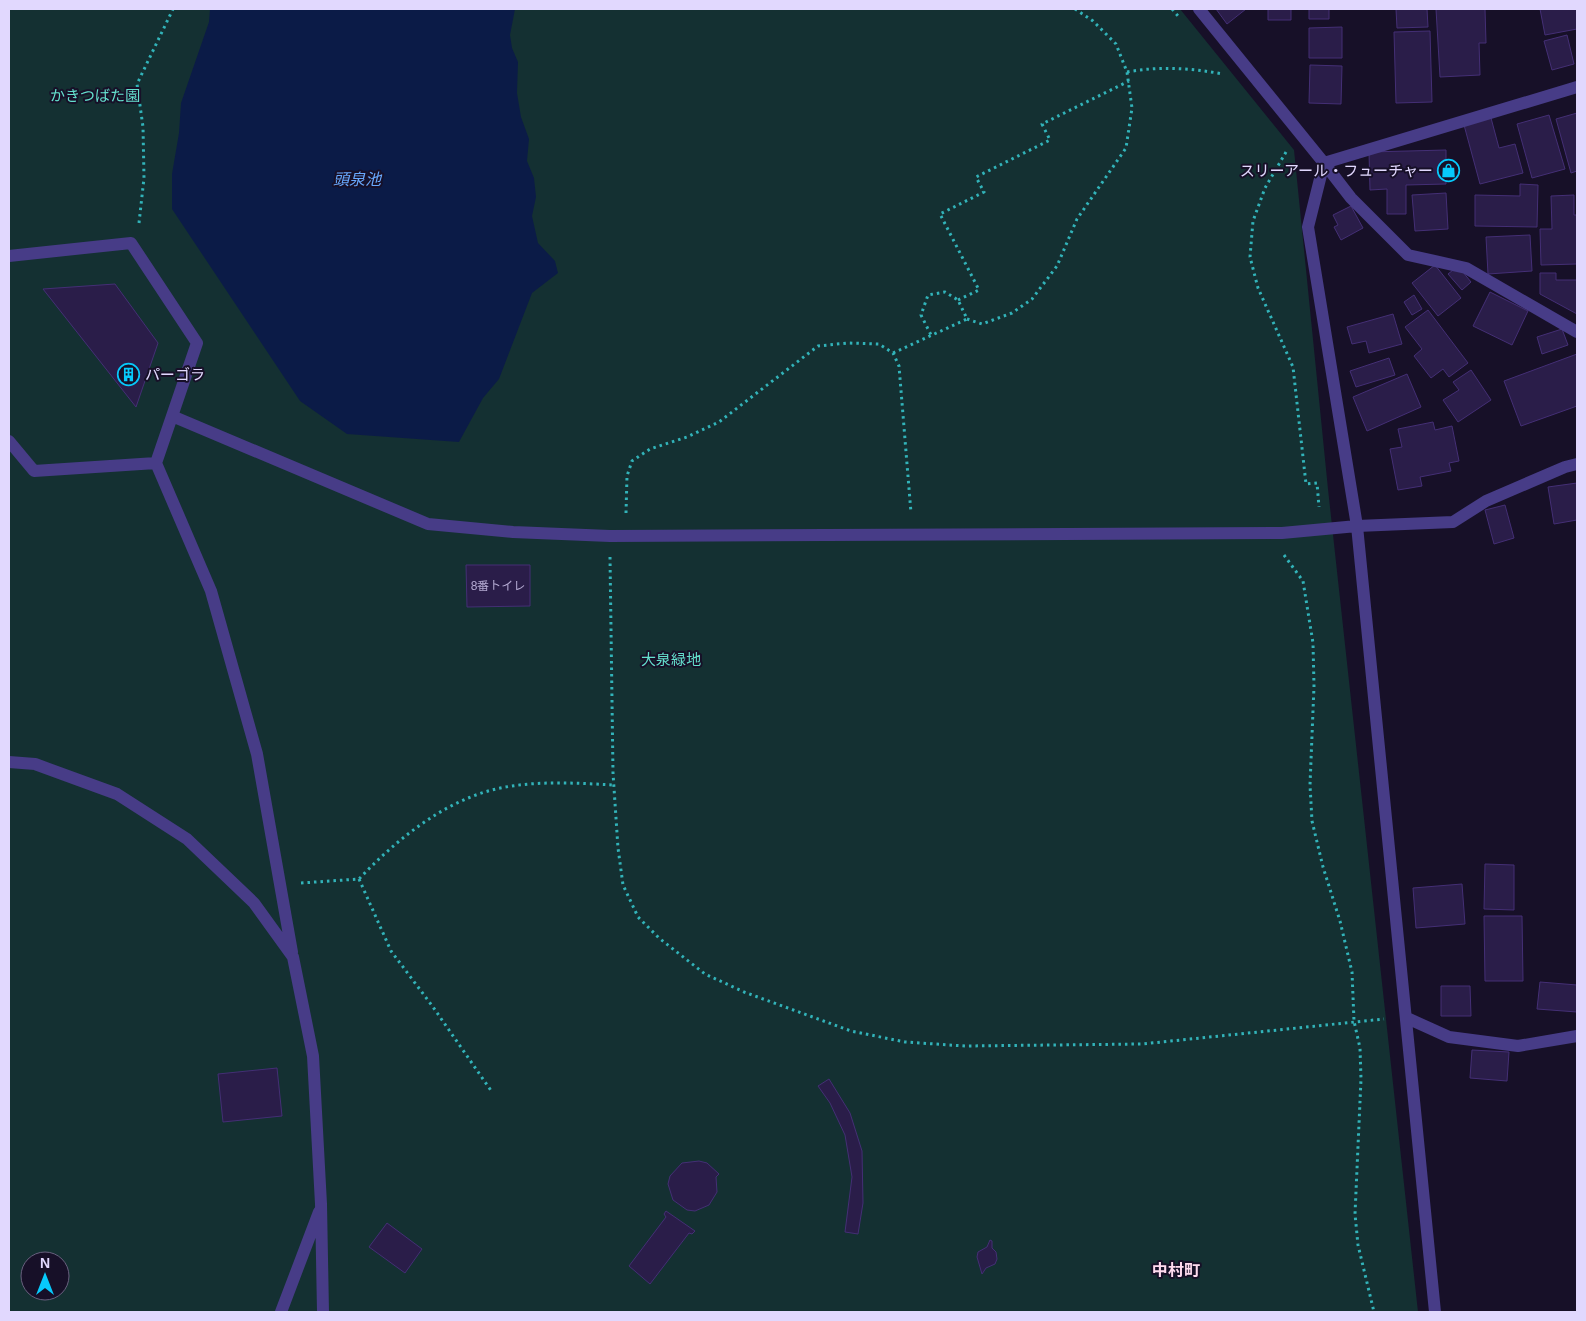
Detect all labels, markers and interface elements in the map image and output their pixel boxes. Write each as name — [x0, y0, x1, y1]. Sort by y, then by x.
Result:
park label: かきつばた園 — [50, 87, 140, 104]
shop icon: スリーアール・フューチャー — [1437, 159, 1461, 183]
place label: スリーアール・フューチャー — [1240, 162, 1433, 179]
water label: 頭泉池 — [333, 171, 383, 188]
building icon: パーゴラ — [117, 363, 141, 387]
place label: パーゴラ — [145, 366, 205, 383]
house number: 8番トイレ — [471, 579, 525, 593]
park label: 大泉緑地 — [641, 651, 701, 668]
north arrow — [20, 1251, 70, 1301]
text: N — [40, 1255, 50, 1271]
district label: 中村町 — [1152, 1261, 1200, 1279]

